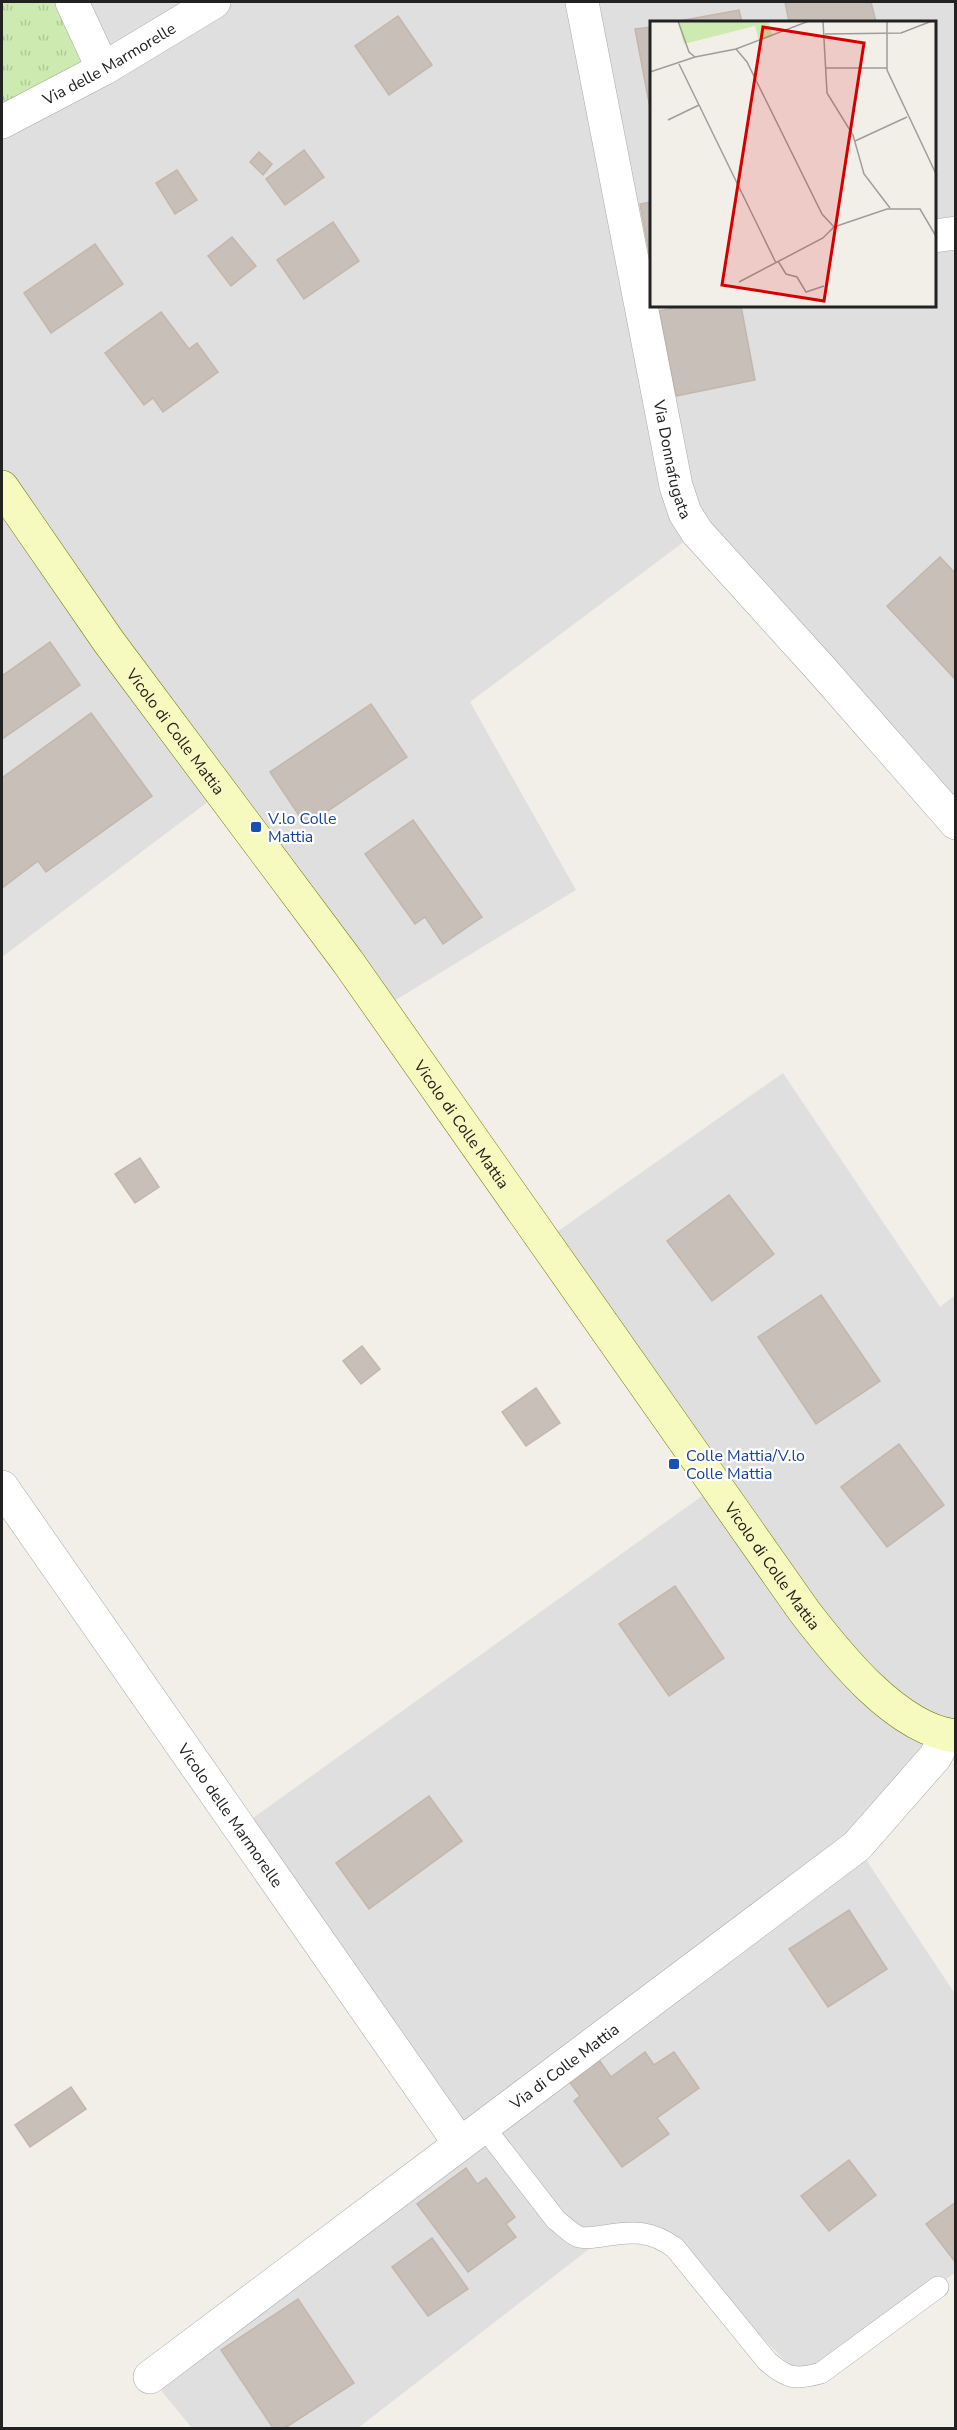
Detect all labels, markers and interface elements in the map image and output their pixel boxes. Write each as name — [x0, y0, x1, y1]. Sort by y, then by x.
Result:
street label: Via delle Marmorelle — [38, 18, 180, 111]
inset map — [650, 21, 936, 308]
street label: Via Donnafugata — [647, 397, 696, 524]
street label: Vicolo di Colle Mattia — [120, 664, 229, 800]
place label: V.lo Colle Mattia — [267, 808, 337, 848]
marker: V.lo Colle Mattia — [249, 820, 263, 834]
street label: Vicolo di Colle Mattia — [408, 1055, 514, 1193]
place label: Colle Mattia/V.lo Colle Mattia — [686, 1445, 805, 1485]
marker: Colle Mattia/V.lo Colle Mattia — [667, 1457, 681, 1471]
street label: Vicolo di Colle Mattia — [718, 1497, 825, 1635]
street label: Vicolo delle Marmorelle — [171, 1738, 288, 1892]
street label: Via di Colle Mattia — [505, 2019, 624, 2115]

